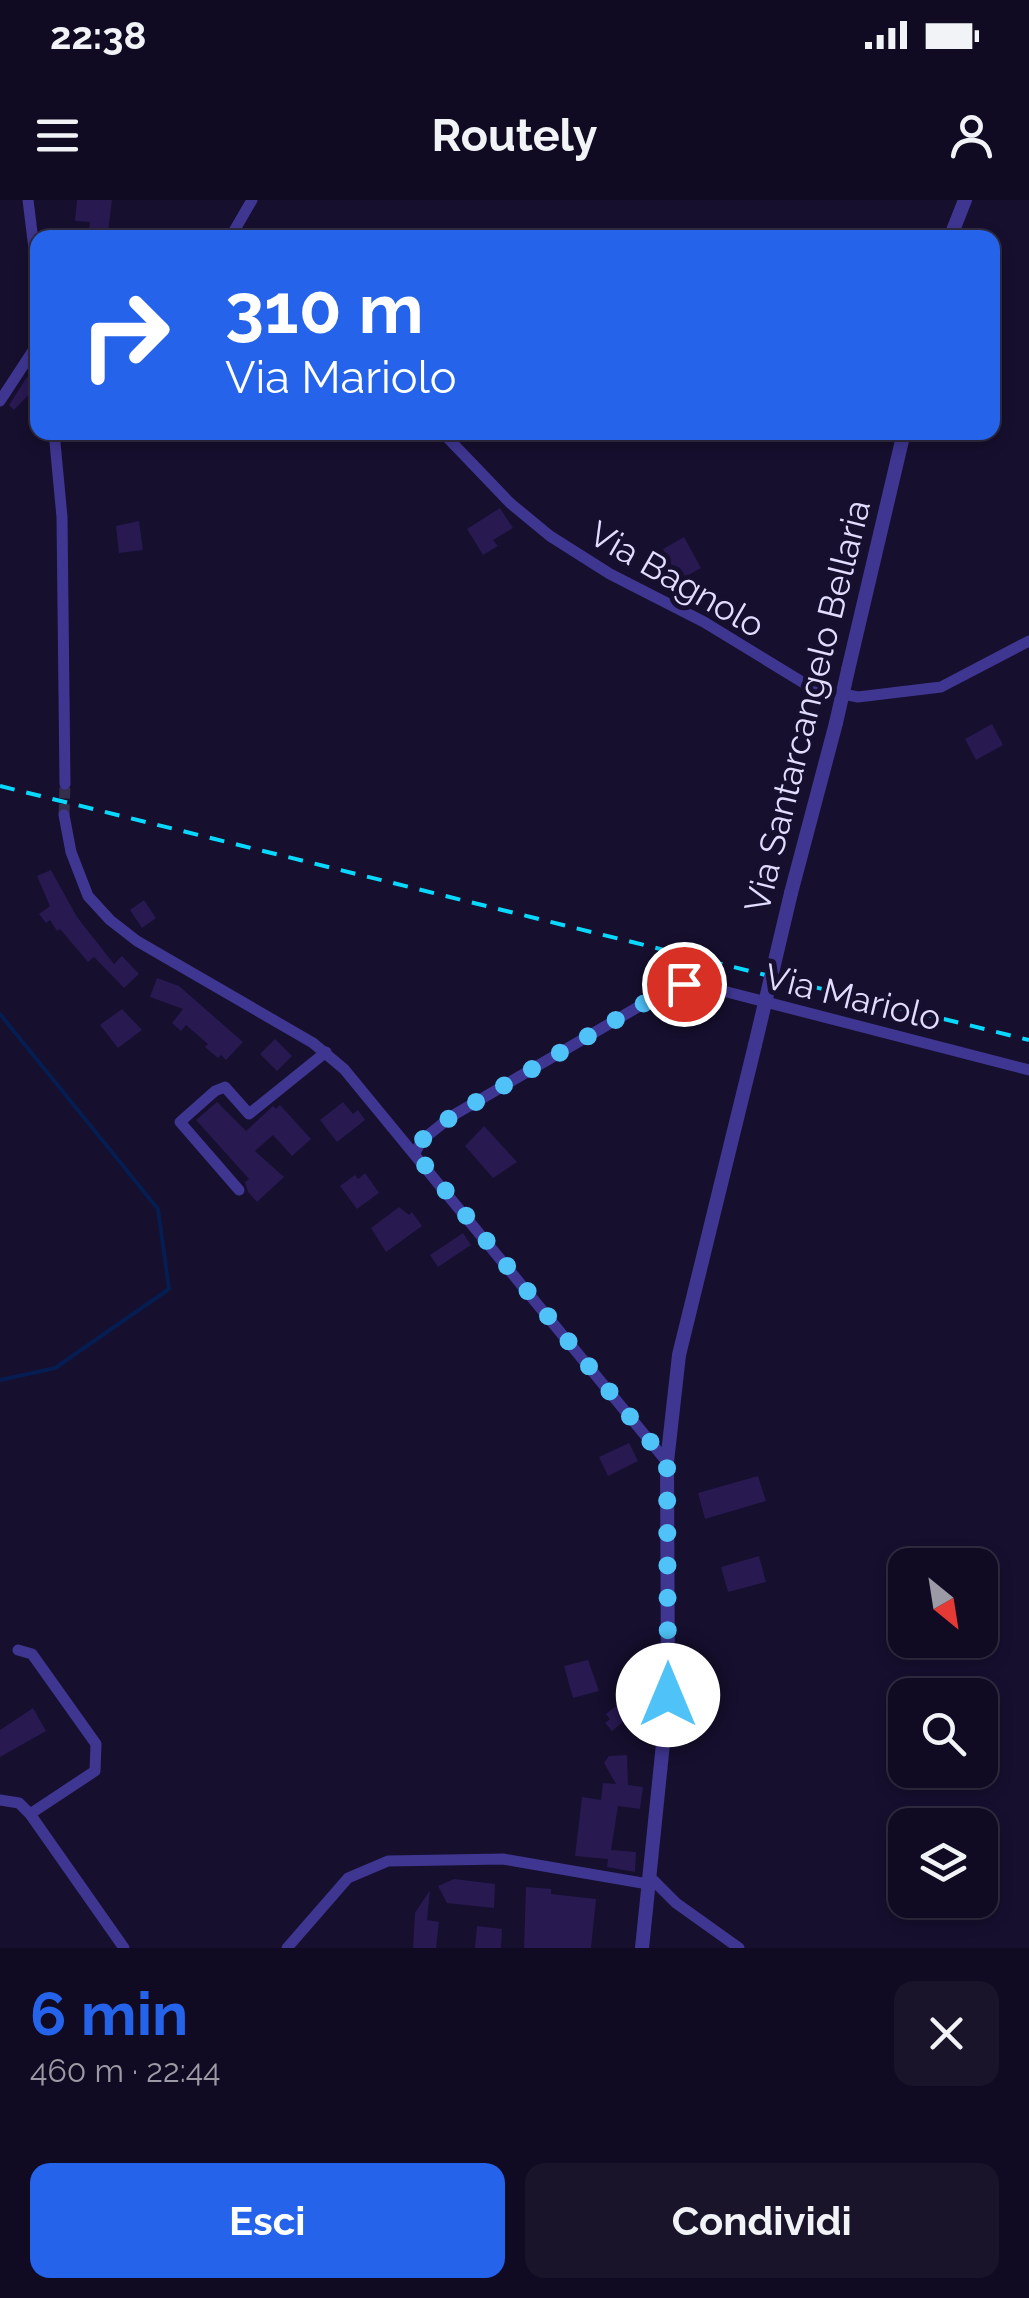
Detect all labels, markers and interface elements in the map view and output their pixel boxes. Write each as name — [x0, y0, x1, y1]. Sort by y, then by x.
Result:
text: 22:38 — [50, 13, 146, 58]
icon: menu — [30, 108, 85, 163]
icon: person — [944, 108, 999, 163]
text: Routely — [432, 109, 597, 162]
text: 310 m — [225, 267, 424, 349]
icon: right — [60, 270, 190, 400]
text: Via Mariolo — [225, 351, 457, 404]
street label: Via Santarcangelo Bellaria — [736, 496, 878, 916]
street label: Via Bagnolo — [582, 512, 772, 646]
pin — [642, 942, 727, 1027]
street label: Via Mariolo — [761, 955, 945, 1039]
icon: arrive — [657, 957, 712, 1012]
north arrow — [888, 1548, 998, 1658]
map controls — [888, 1548, 998, 1918]
position arrow — [616, 1643, 720, 1747]
button: search — [888, 1678, 998, 1788]
button: layers — [888, 1808, 998, 1918]
text: 6 min — [30, 1979, 188, 2049]
button: close — [894, 1981, 999, 2086]
text: 460 m · 22:44 — [30, 2052, 221, 2089]
button: Esci — [30, 2163, 505, 2278]
button: Condividi — [525, 2163, 999, 2278]

